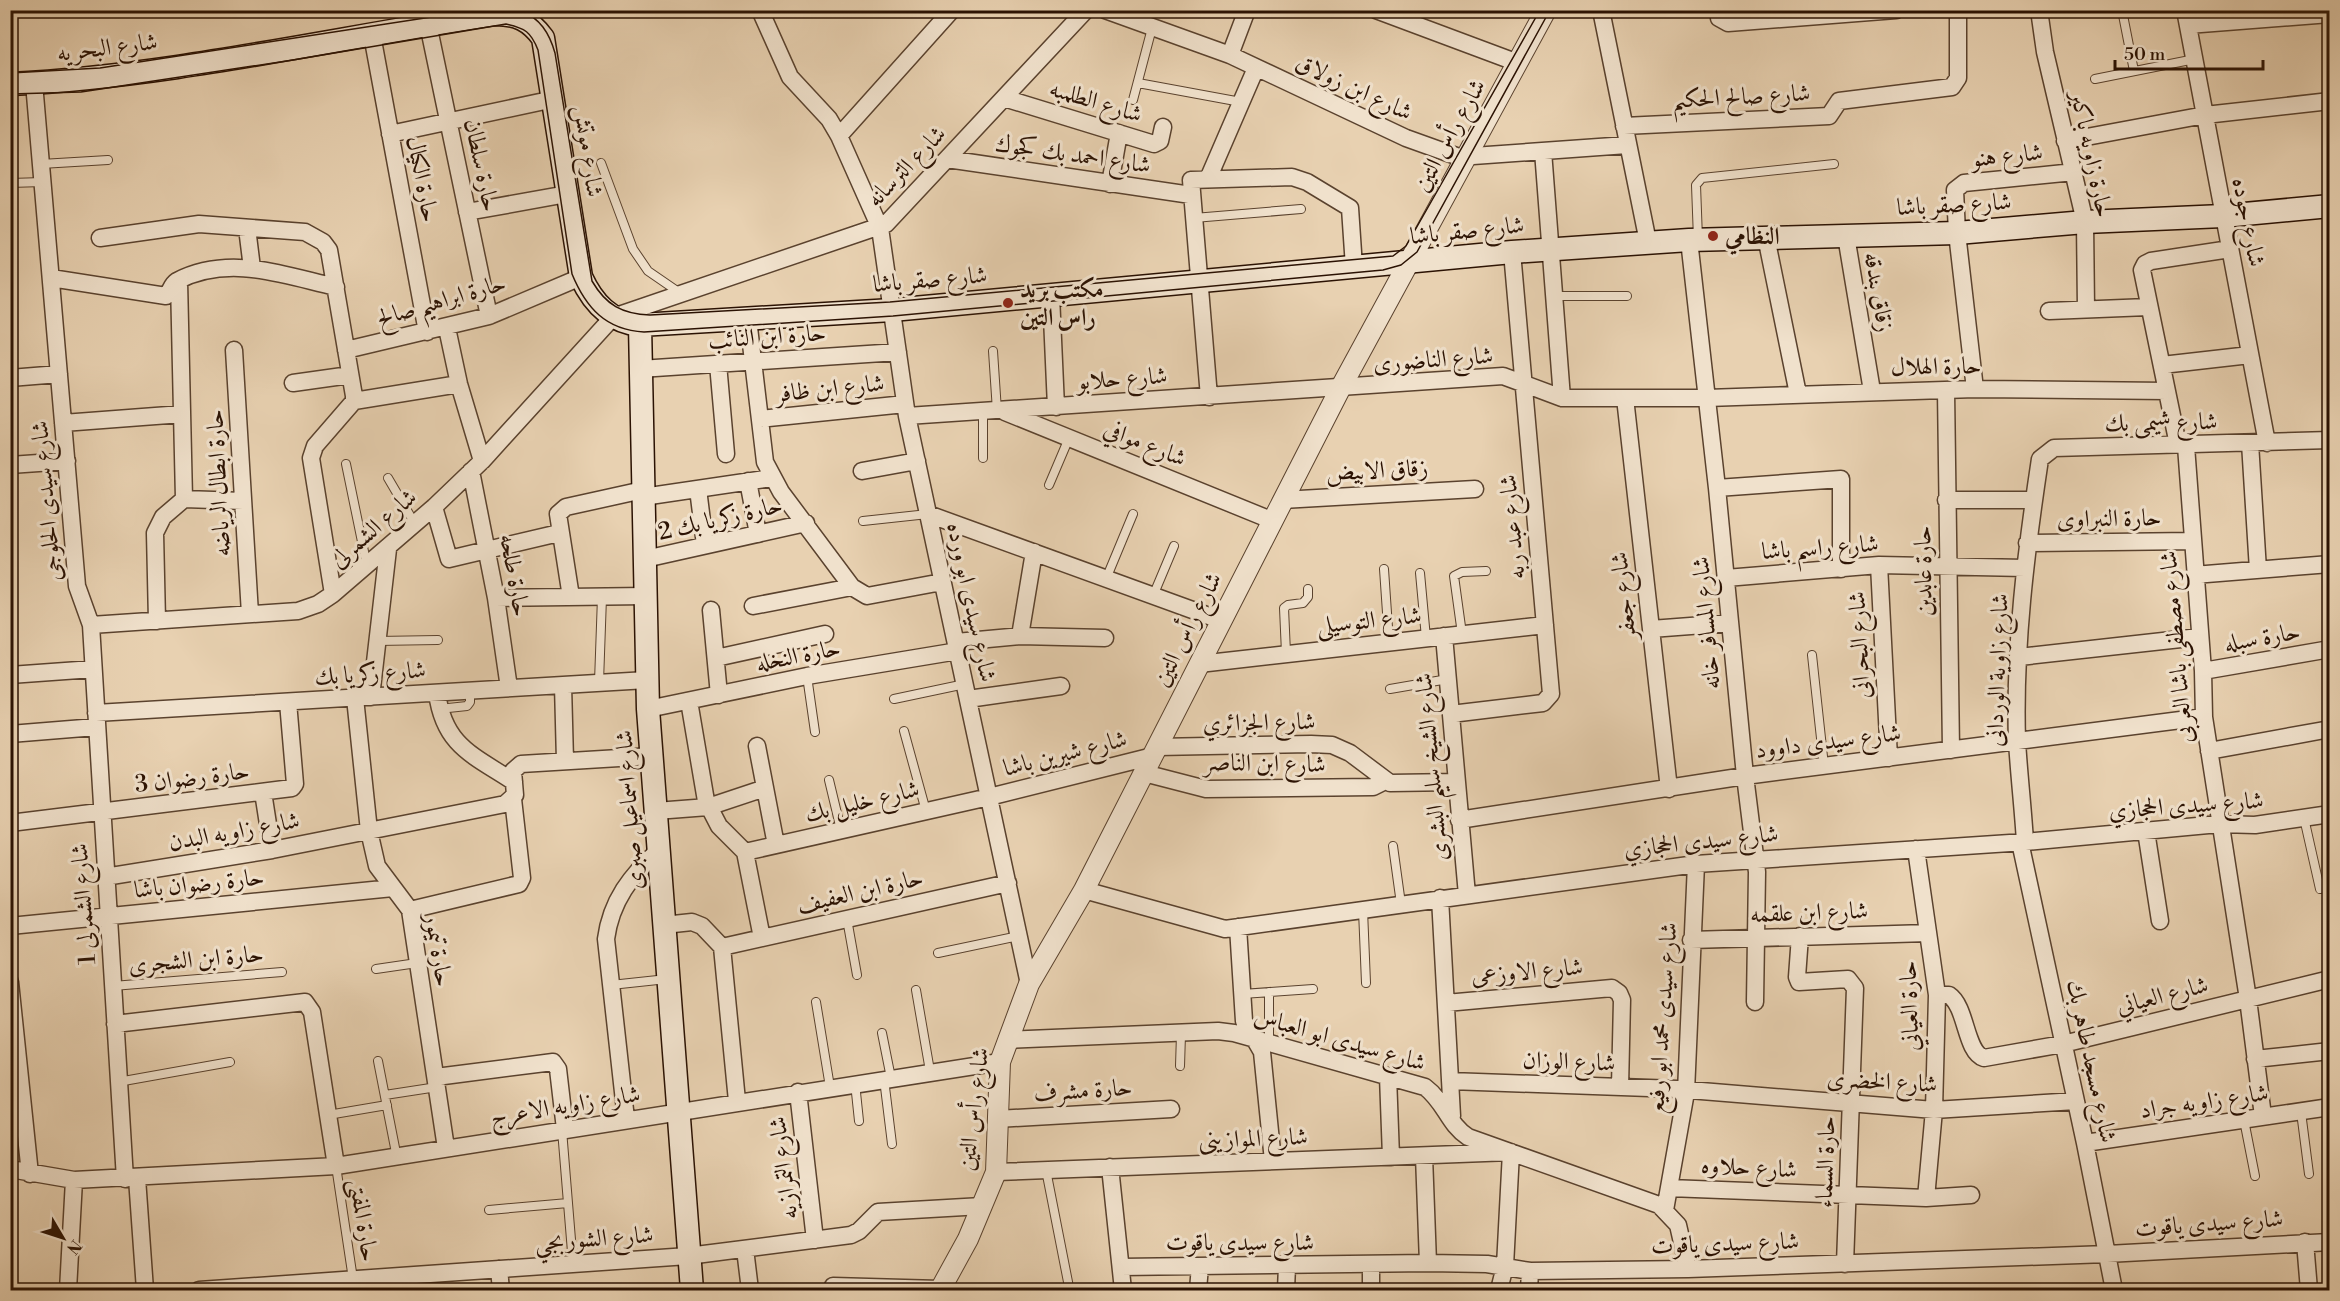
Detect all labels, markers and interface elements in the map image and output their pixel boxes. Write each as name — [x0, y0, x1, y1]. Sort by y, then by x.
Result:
street label: شارع البحريه — [55, 27, 160, 73]
scale bar — [2115, 33, 2264, 71]
text: 50 m — [2124, 43, 2166, 66]
street label: شارع ابن زولاق — [1289, 48, 1417, 132]
street label: شارع رأس التين — [1404, 73, 1497, 199]
street label: شارع الطلمبه — [1045, 74, 1146, 134]
street label: شارع صالح الحكيم — [1671, 78, 1811, 124]
street label: حارة زاويه باكير — [2062, 85, 2119, 220]
street label: شارع موتش — [563, 103, 609, 200]
street label: حارة سلطان — [457, 116, 505, 214]
street label: شارع الترسانه — [861, 120, 956, 217]
street label: شارع احمد بك كجوك — [993, 129, 1153, 185]
street label: حارة الكيال — [399, 134, 445, 225]
street label: شارع هنو — [1968, 137, 2045, 179]
street label: شارع جوده — [2221, 175, 2271, 270]
street label: شارع صقر باشا — [1896, 187, 2012, 227]
street label: شارع صقر باشا — [1408, 210, 1526, 256]
place label: النظامي — [1724, 222, 1780, 255]
marker: النظامي — [1706, 229, 1720, 243]
street label: زقاق بندقه — [1856, 250, 1900, 335]
street label: شارع صقر باشا — [872, 260, 989, 304]
street label: حارة ابراهيم صالح — [373, 268, 512, 341]
place label: مكتب بريد راس التين — [1020, 275, 1104, 333]
marker: مكتب بريد راس التين — [1001, 296, 1015, 310]
street label: حارة ابن النائب — [707, 318, 827, 356]
street label: شارع الناضورى — [1372, 341, 1494, 383]
street label: حارة الهلال — [1890, 351, 1982, 383]
street label: شارع حلابو — [1074, 361, 1169, 401]
street label: شارع ابن ظافر — [771, 368, 886, 414]
street label: شارع شيمى بك — [2104, 407, 2218, 443]
street label: حارة ابطال الرياضه — [200, 408, 238, 557]
street label: شارع موافي — [1097, 414, 1190, 478]
street label: شارع سيدى الحلوجى — [25, 419, 73, 582]
street label: زقاق الابيض — [1325, 453, 1429, 489]
street label: شارع عبد ربه — [1493, 473, 1537, 581]
street label: شارع الشمرلى — [324, 483, 426, 578]
street label: حارة زكريا بك 2 — [655, 490, 785, 548]
street label: حارة النبراوى — [2056, 503, 2162, 535]
street label: شارع سيدى ابو ورده — [936, 520, 1003, 686]
street label: حارة عابدين — [1908, 525, 1940, 617]
street label: شارع راسم باشا — [1760, 529, 1880, 575]
street label: حارة طلحه — [492, 531, 536, 619]
street label: شارع مصطفى باشا العربى — [2154, 549, 2204, 744]
street label: شارع جعفر — [1604, 550, 1648, 644]
street label: شارع المسافر خانه — [1686, 555, 1732, 691]
street label: شارع رأس التين — [1144, 566, 1233, 693]
street label: شارع البحرانى — [1842, 590, 1882, 699]
street label: شارع زاوية الوردانى — [1980, 593, 2020, 747]
street label: شارع التوسيلى — [1315, 601, 1424, 645]
street label: حارة سبله — [2222, 617, 2303, 659]
street label: حارة النخله — [753, 633, 843, 679]
street label: شارع زكريا بك — [313, 655, 427, 697]
street label: شارع الشيخ سليم البشرى — [1409, 671, 1463, 862]
street label: شارع الجزائري — [1202, 707, 1316, 743]
street label: شارع سيدى داوود — [1753, 718, 1903, 770]
street label: شارع شيرين باشا — [1000, 724, 1131, 788]
street label: شارع اسماعيل صبرى — [609, 729, 655, 891]
street label: شارع ابن الناصر — [1201, 748, 1326, 784]
street label: حارة رضوان 3 — [133, 756, 251, 800]
street label: شارع خليل بك — [802, 774, 923, 834]
street label: شارع سيدى الحجازي — [2108, 786, 2265, 830]
street label: شارع زاويه البدن — [166, 806, 303, 862]
street label: شارع سيدى الحجازي — [1622, 819, 1780, 869]
street label: شارع الشمرلى 1 — [65, 842, 107, 966]
street label: حارة رضوان باشا — [132, 862, 266, 906]
street label: حارة ابن العفيف — [794, 863, 926, 921]
street label: شارع ابن علقمه — [1750, 896, 1869, 934]
street label: حارة تيمور — [417, 909, 459, 989]
street label: شارع سيدى محمد ابو رفيع — [1641, 921, 1691, 1115]
street label: حارة ابن الشجرى — [127, 939, 265, 981]
street label: شارع الاوزعى — [1470, 952, 1585, 996]
street label: حارة العياني — [1893, 960, 1930, 1052]
street label: شارع العياني — [2113, 970, 2212, 1026]
street label: شارع مسجد طاهر بك — [2055, 977, 2123, 1146]
street label: شارع سيدى ابو العباس — [1249, 1001, 1429, 1083]
street label: شارع رأس التين — [949, 1045, 1000, 1173]
street label: شارع الوزان — [1522, 1045, 1616, 1083]
street label: شارع الخضرى — [1826, 1064, 1938, 1104]
street label: حارة مشرف — [1033, 1073, 1133, 1109]
street label: شارع زاويه جراد — [2138, 1078, 2271, 1130]
street label: شارع زاويه الاعرج — [488, 1079, 643, 1138]
street label: شارع التمرازيه — [763, 1114, 809, 1221]
street label: حارة السماء — [1809, 1115, 1843, 1209]
street label: شارع الموازينى — [1198, 1122, 1309, 1160]
street label: شارع حلاوه — [1700, 1151, 1798, 1189]
street label: حارة المفتى — [341, 1176, 384, 1264]
street label: شارع سيدى ياقوت — [2134, 1204, 2284, 1248]
north arrow — [33, 1208, 93, 1268]
street label: شارع الشوربجي — [534, 1220, 655, 1265]
street label: شارع سيدى ياقوت — [1650, 1226, 1800, 1266]
street label: شارع سيدى ياقوت — [1166, 1228, 1314, 1262]
text: N — [62, 1236, 86, 1258]

